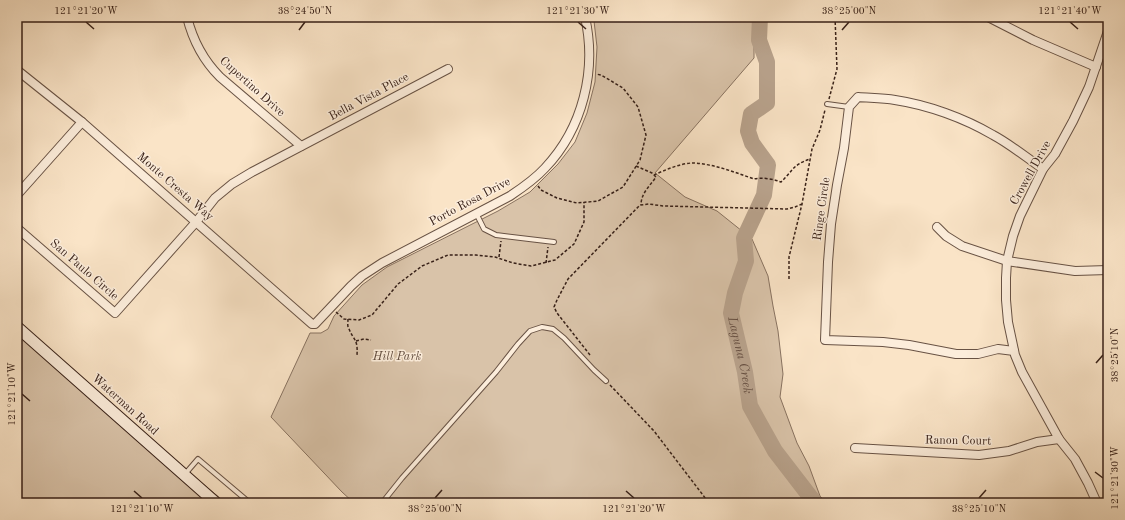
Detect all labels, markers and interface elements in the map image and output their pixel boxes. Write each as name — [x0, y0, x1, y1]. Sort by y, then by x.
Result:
text: 121°21'20"W — [54, 6, 118, 16]
text: 38°24'50"N — [278, 6, 333, 16]
text: 121°21'30"W — [546, 6, 610, 16]
text: 38°25'00"N — [822, 6, 877, 16]
text: 121°21'40"W — [1038, 6, 1102, 16]
street label: Cupertino Drive — [217, 55, 287, 120]
street label: Bella Vista Place — [327, 71, 411, 123]
street label: Crowell Drive — [1008, 138, 1054, 207]
street label: Monte Cresta Way — [135, 151, 216, 224]
street label: Porto Rosa Drive — [428, 175, 513, 228]
street label: Ringe Circle — [812, 176, 832, 241]
street label: San Paulo Circle — [48, 237, 121, 303]
water label: Laguna Creek — [725, 314, 755, 395]
text: 38°25'10"N — [1110, 327, 1120, 382]
park label: Hill Park — [372, 351, 421, 363]
text: 121°21'10"W — [7, 362, 17, 426]
street label: Waterman Road — [90, 372, 160, 438]
street label: Ranon Court — [925, 434, 991, 448]
text: 121°21'30"W — [1110, 446, 1120, 510]
text: 121°21'10"W — [110, 504, 174, 514]
text: 38°25'00"N — [408, 504, 463, 514]
text: 121°21'20"W — [602, 504, 666, 514]
text: 38°25'10"N — [952, 504, 1007, 514]

